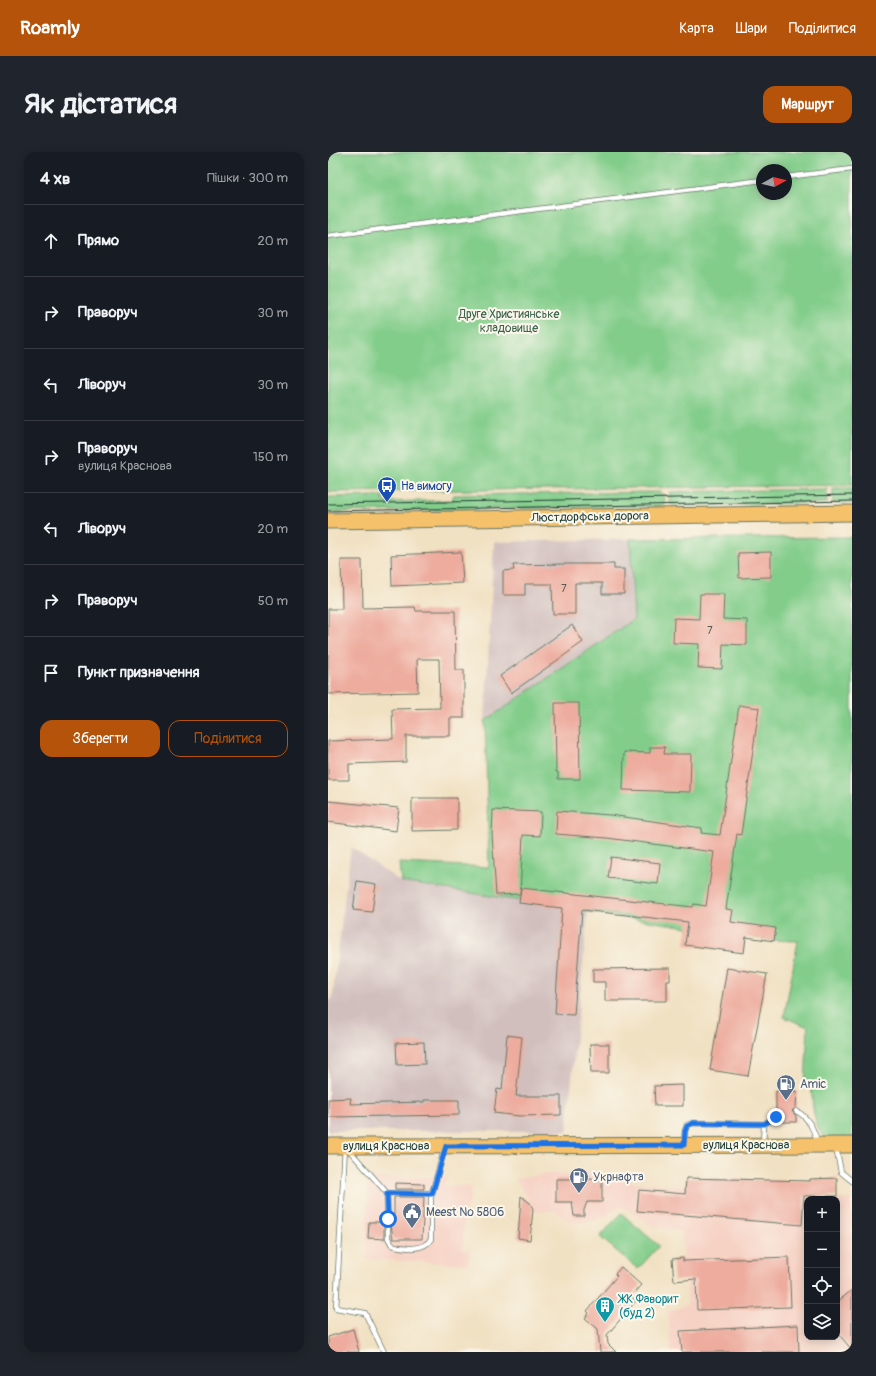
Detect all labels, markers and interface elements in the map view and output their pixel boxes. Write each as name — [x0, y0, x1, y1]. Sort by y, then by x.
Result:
text: Roamly — [20, 16, 80, 40]
text: Карта — [679, 20, 714, 37]
text: Шари — [736, 20, 767, 37]
text: Поділитися — [789, 20, 856, 37]
button: Маршрут — [763, 86, 852, 123]
text: Як дістатися — [24, 87, 177, 122]
north arrow — [756, 164, 792, 200]
text: 4 хв — [40, 168, 70, 189]
text: Пішки · 300 m — [207, 170, 288, 186]
icon: ahead — [40, 230, 62, 252]
text: Прямо — [78, 231, 119, 250]
text: 20 m — [257, 233, 288, 249]
icon: right — [40, 302, 62, 324]
text: Праворуч — [78, 303, 138, 322]
text: 30 m — [258, 305, 288, 321]
park label: Друге Християнське кладовище — [458, 307, 559, 336]
icon: left — [40, 374, 62, 396]
text: Ліворуч — [78, 375, 126, 394]
text: 30 m — [258, 377, 288, 393]
text: Праворуч — [78, 439, 138, 458]
icon: right — [40, 446, 62, 468]
text: 150 m — [253, 449, 288, 465]
text: вулиця Краснова — [78, 458, 172, 474]
bus stop icon: На вимогу — [376, 475, 398, 503]
place label: На вимогу — [401, 479, 452, 494]
street label: Люстдорфська дорога — [530, 508, 649, 526]
icon: left — [40, 518, 62, 540]
text: Ліворуч — [78, 519, 126, 538]
text: 20 m — [257, 521, 288, 537]
house number: 7 — [561, 583, 567, 595]
icon: right — [40, 590, 62, 612]
text: Праворуч — [78, 591, 138, 610]
text: 50 m — [258, 593, 288, 609]
house number: 7 — [707, 625, 713, 637]
icon: arrive — [40, 662, 62, 684]
text: Пункт призначення — [78, 663, 199, 682]
button: Зберегти — [40, 720, 160, 757]
button: Поділитися — [168, 720, 288, 757]
fuel station icon: Amic — [775, 1073, 797, 1101]
place label: Amic — [800, 1077, 826, 1092]
route end — [767, 1108, 785, 1126]
street label: вулиця Краснова — [703, 1138, 790, 1153]
street label: вулиця Краснова — [343, 1139, 430, 1154]
fuel station icon: Укрнафта — [568, 1166, 590, 1194]
place label: Укрнафта — [593, 1170, 644, 1185]
map controls — [804, 1196, 840, 1340]
button: + — [804, 1196, 840, 1232]
public building icon: Meest № 5806 — [401, 1201, 423, 1229]
place label: Meest № 5806 — [426, 1205, 504, 1220]
route start — [379, 1210, 397, 1228]
button: − — [804, 1232, 840, 1268]
button: locate — [804, 1268, 840, 1304]
place label: ЖК Фаворит (буд 2) — [617, 1292, 679, 1321]
building icon: ЖК Фаворит (буд 2) — [594, 1295, 616, 1323]
button: layers — [804, 1304, 840, 1340]

